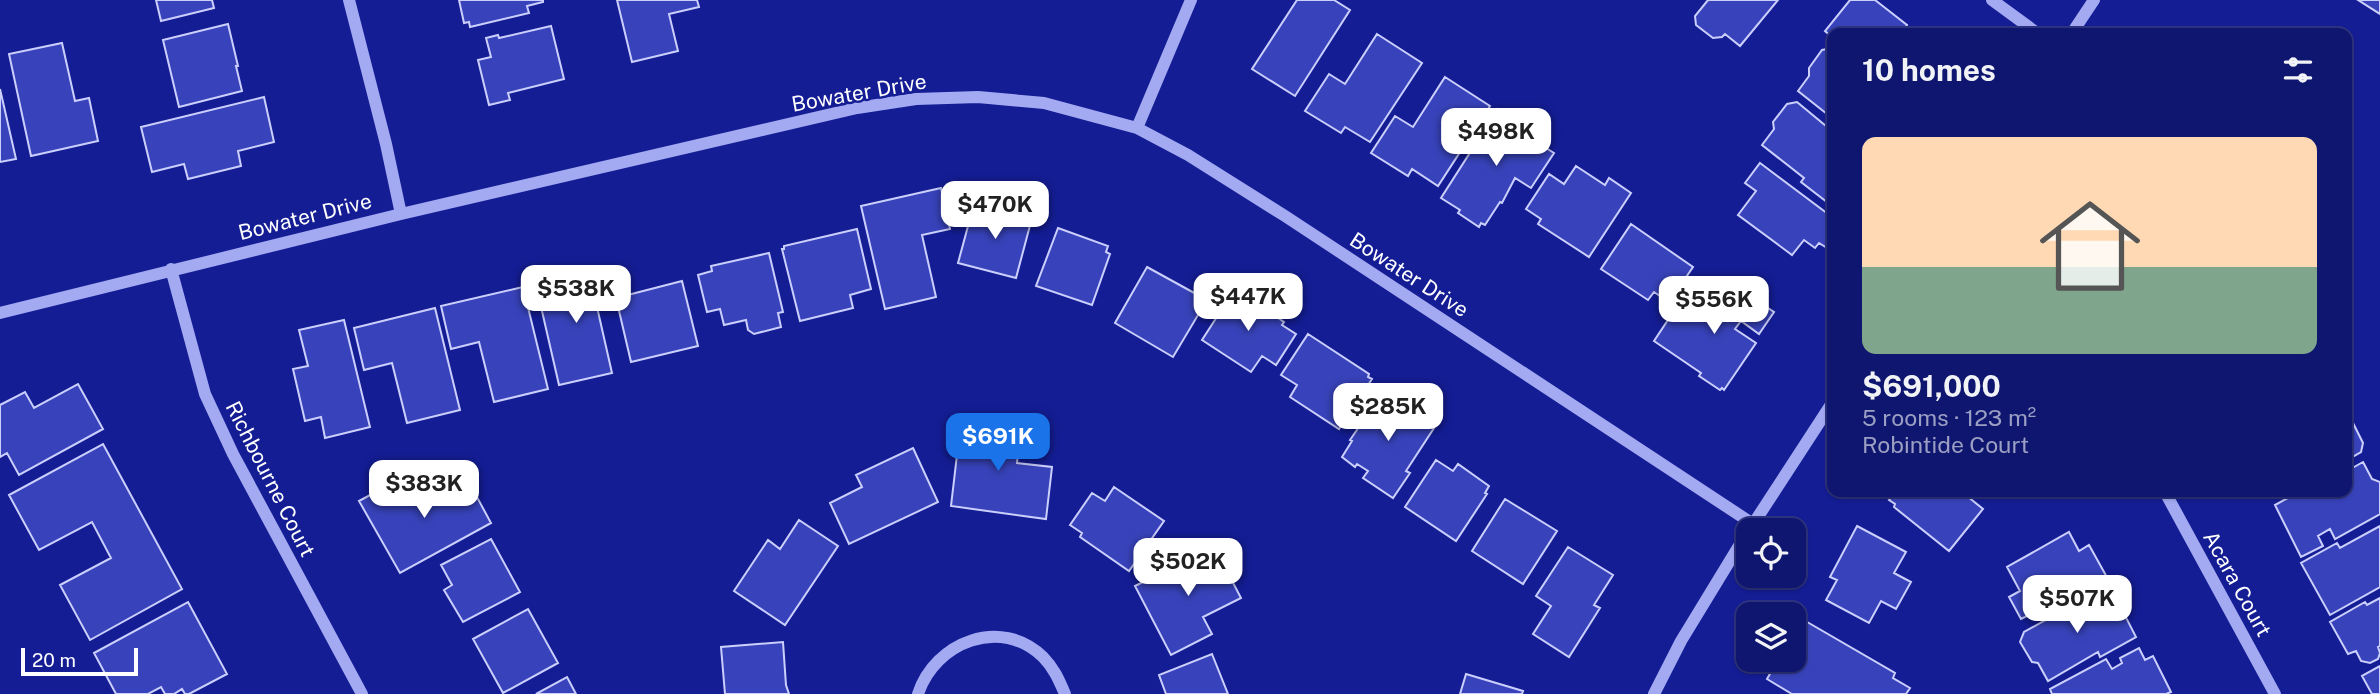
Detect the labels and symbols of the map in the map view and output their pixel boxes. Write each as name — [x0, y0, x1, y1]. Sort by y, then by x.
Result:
street label: Bowater Drive — [790, 68, 928, 117]
pin: $498K — [1447, 108, 1545, 168]
pin: $470K — [946, 182, 1044, 241]
street label: Bowater Drive — [236, 188, 374, 245]
street label: Bowater Drive — [1345, 227, 1473, 322]
pin: $538K — [527, 266, 625, 325]
pin: $447K — [1199, 274, 1297, 333]
pin: $556K — [1665, 276, 1763, 336]
pin: $285K — [1339, 384, 1437, 443]
street label: Richbourne Court — [220, 397, 320, 561]
pin: $691K — [949, 414, 1047, 473]
pin: $383K — [375, 461, 473, 520]
street label: Acara Court — [2198, 527, 2277, 641]
pin: $502K — [1139, 538, 1237, 598]
pin: $507K — [2028, 576, 2126, 635]
scale bar — [21, 645, 138, 677]

